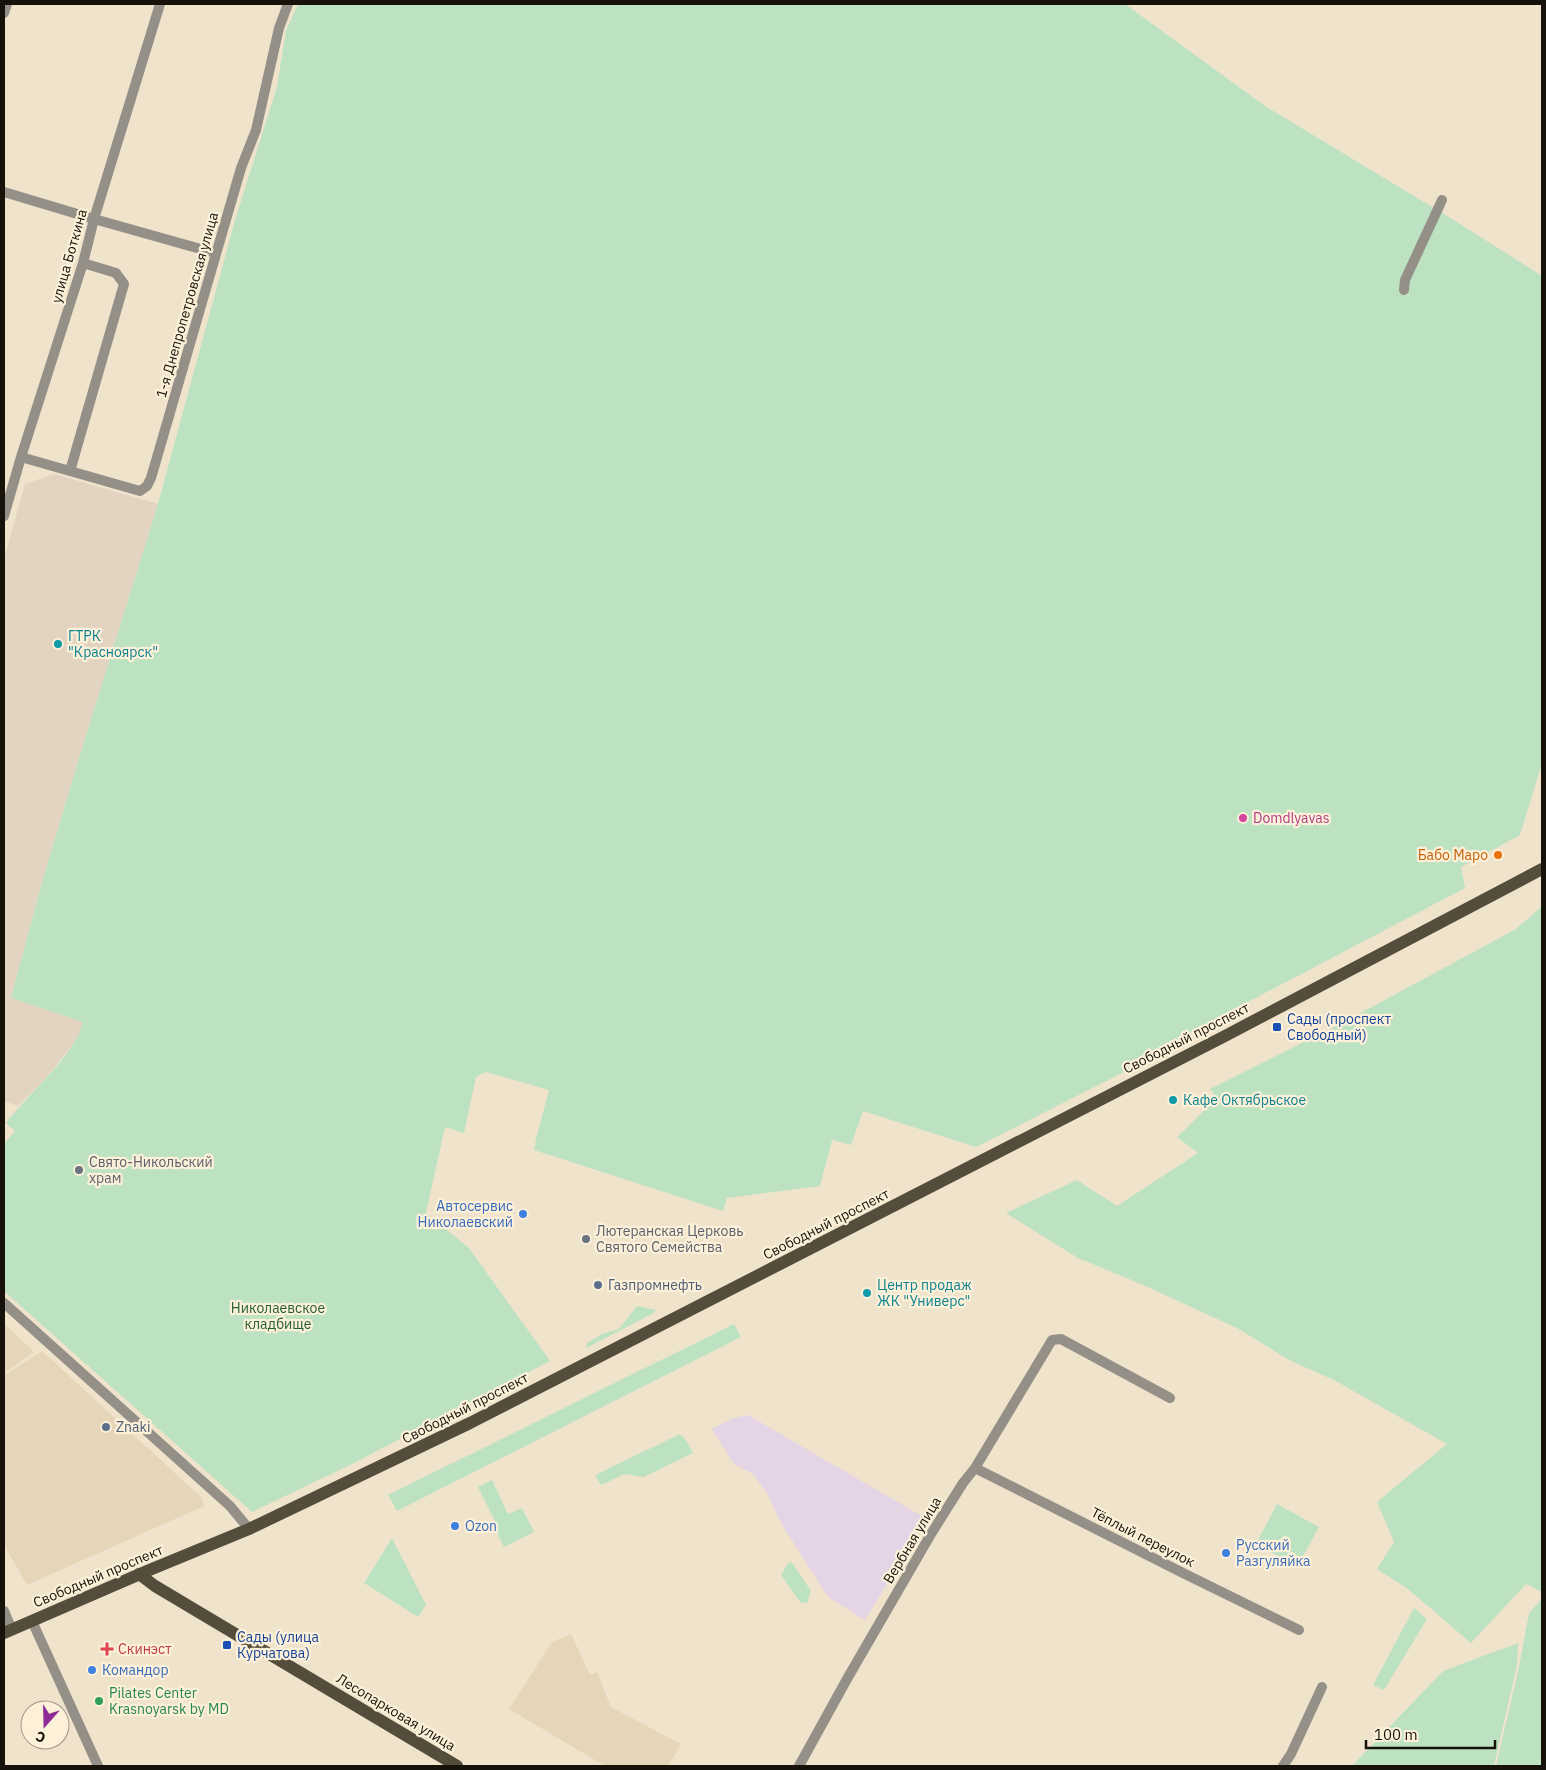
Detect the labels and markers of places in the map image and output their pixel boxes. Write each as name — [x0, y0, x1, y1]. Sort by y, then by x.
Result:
place label: ГТРК "Красноярск" — [68, 627, 158, 661]
marker: ГТРК "Красноярск" — [52, 638, 64, 650]
place label: Domdlyavas — [1253, 809, 1330, 827]
marker: Domdlyavas — [1237, 812, 1249, 824]
place label: Бабо Маро — [1418, 846, 1488, 864]
marker: Бабо Маро — [1492, 849, 1504, 861]
place label: Сады (проспект Свободный) — [1287, 1010, 1391, 1044]
marker: Сады (проспект Свободный) — [1271, 1021, 1283, 1033]
place label: Кафе Октябрьское — [1183, 1091, 1306, 1109]
marker: Кафе Октябрьское — [1167, 1094, 1179, 1106]
place label: Свято-Никольский храм — [89, 1153, 213, 1187]
marker: Свято-Никольский храм — [73, 1164, 85, 1176]
place label: Автосервис Николаевский — [418, 1197, 513, 1231]
marker: Автосервис Николаевский — [517, 1208, 529, 1220]
place label: Лютеранская Церковь Святого Семейства — [596, 1222, 744, 1256]
marker: Лютеранская Церковь Святого Семейства — [580, 1233, 592, 1245]
place label: Газпромнефть — [608, 1276, 702, 1294]
place label: Центр продаж ЖК "Универс" — [877, 1276, 972, 1310]
marker: Газпромнефть — [592, 1279, 604, 1291]
marker: Центр продаж ЖК "Универс" — [861, 1287, 873, 1299]
place label: Znaki — [116, 1418, 150, 1436]
marker: Znaki — [100, 1421, 112, 1433]
place label: Ozon — [465, 1517, 497, 1535]
marker: Ozon — [449, 1520, 461, 1532]
place label: Русский Разгуляйка — [1236, 1536, 1311, 1570]
marker: Русский Разгуляйка — [1220, 1547, 1232, 1559]
place label: Сады (улица Курчатова) — [237, 1628, 319, 1662]
marker: Сады (улица Курчатова) — [221, 1639, 233, 1651]
place label: Скинэст — [118, 1640, 172, 1658]
marker: Скинэст — [100, 1642, 114, 1656]
place label: Командор — [102, 1661, 169, 1679]
marker: Командор — [86, 1664, 98, 1676]
place label: Pilates Center Krasnoyarsk by MD — [109, 1684, 229, 1718]
marker: Pilates Center Krasnoyarsk by MD — [93, 1695, 105, 1707]

